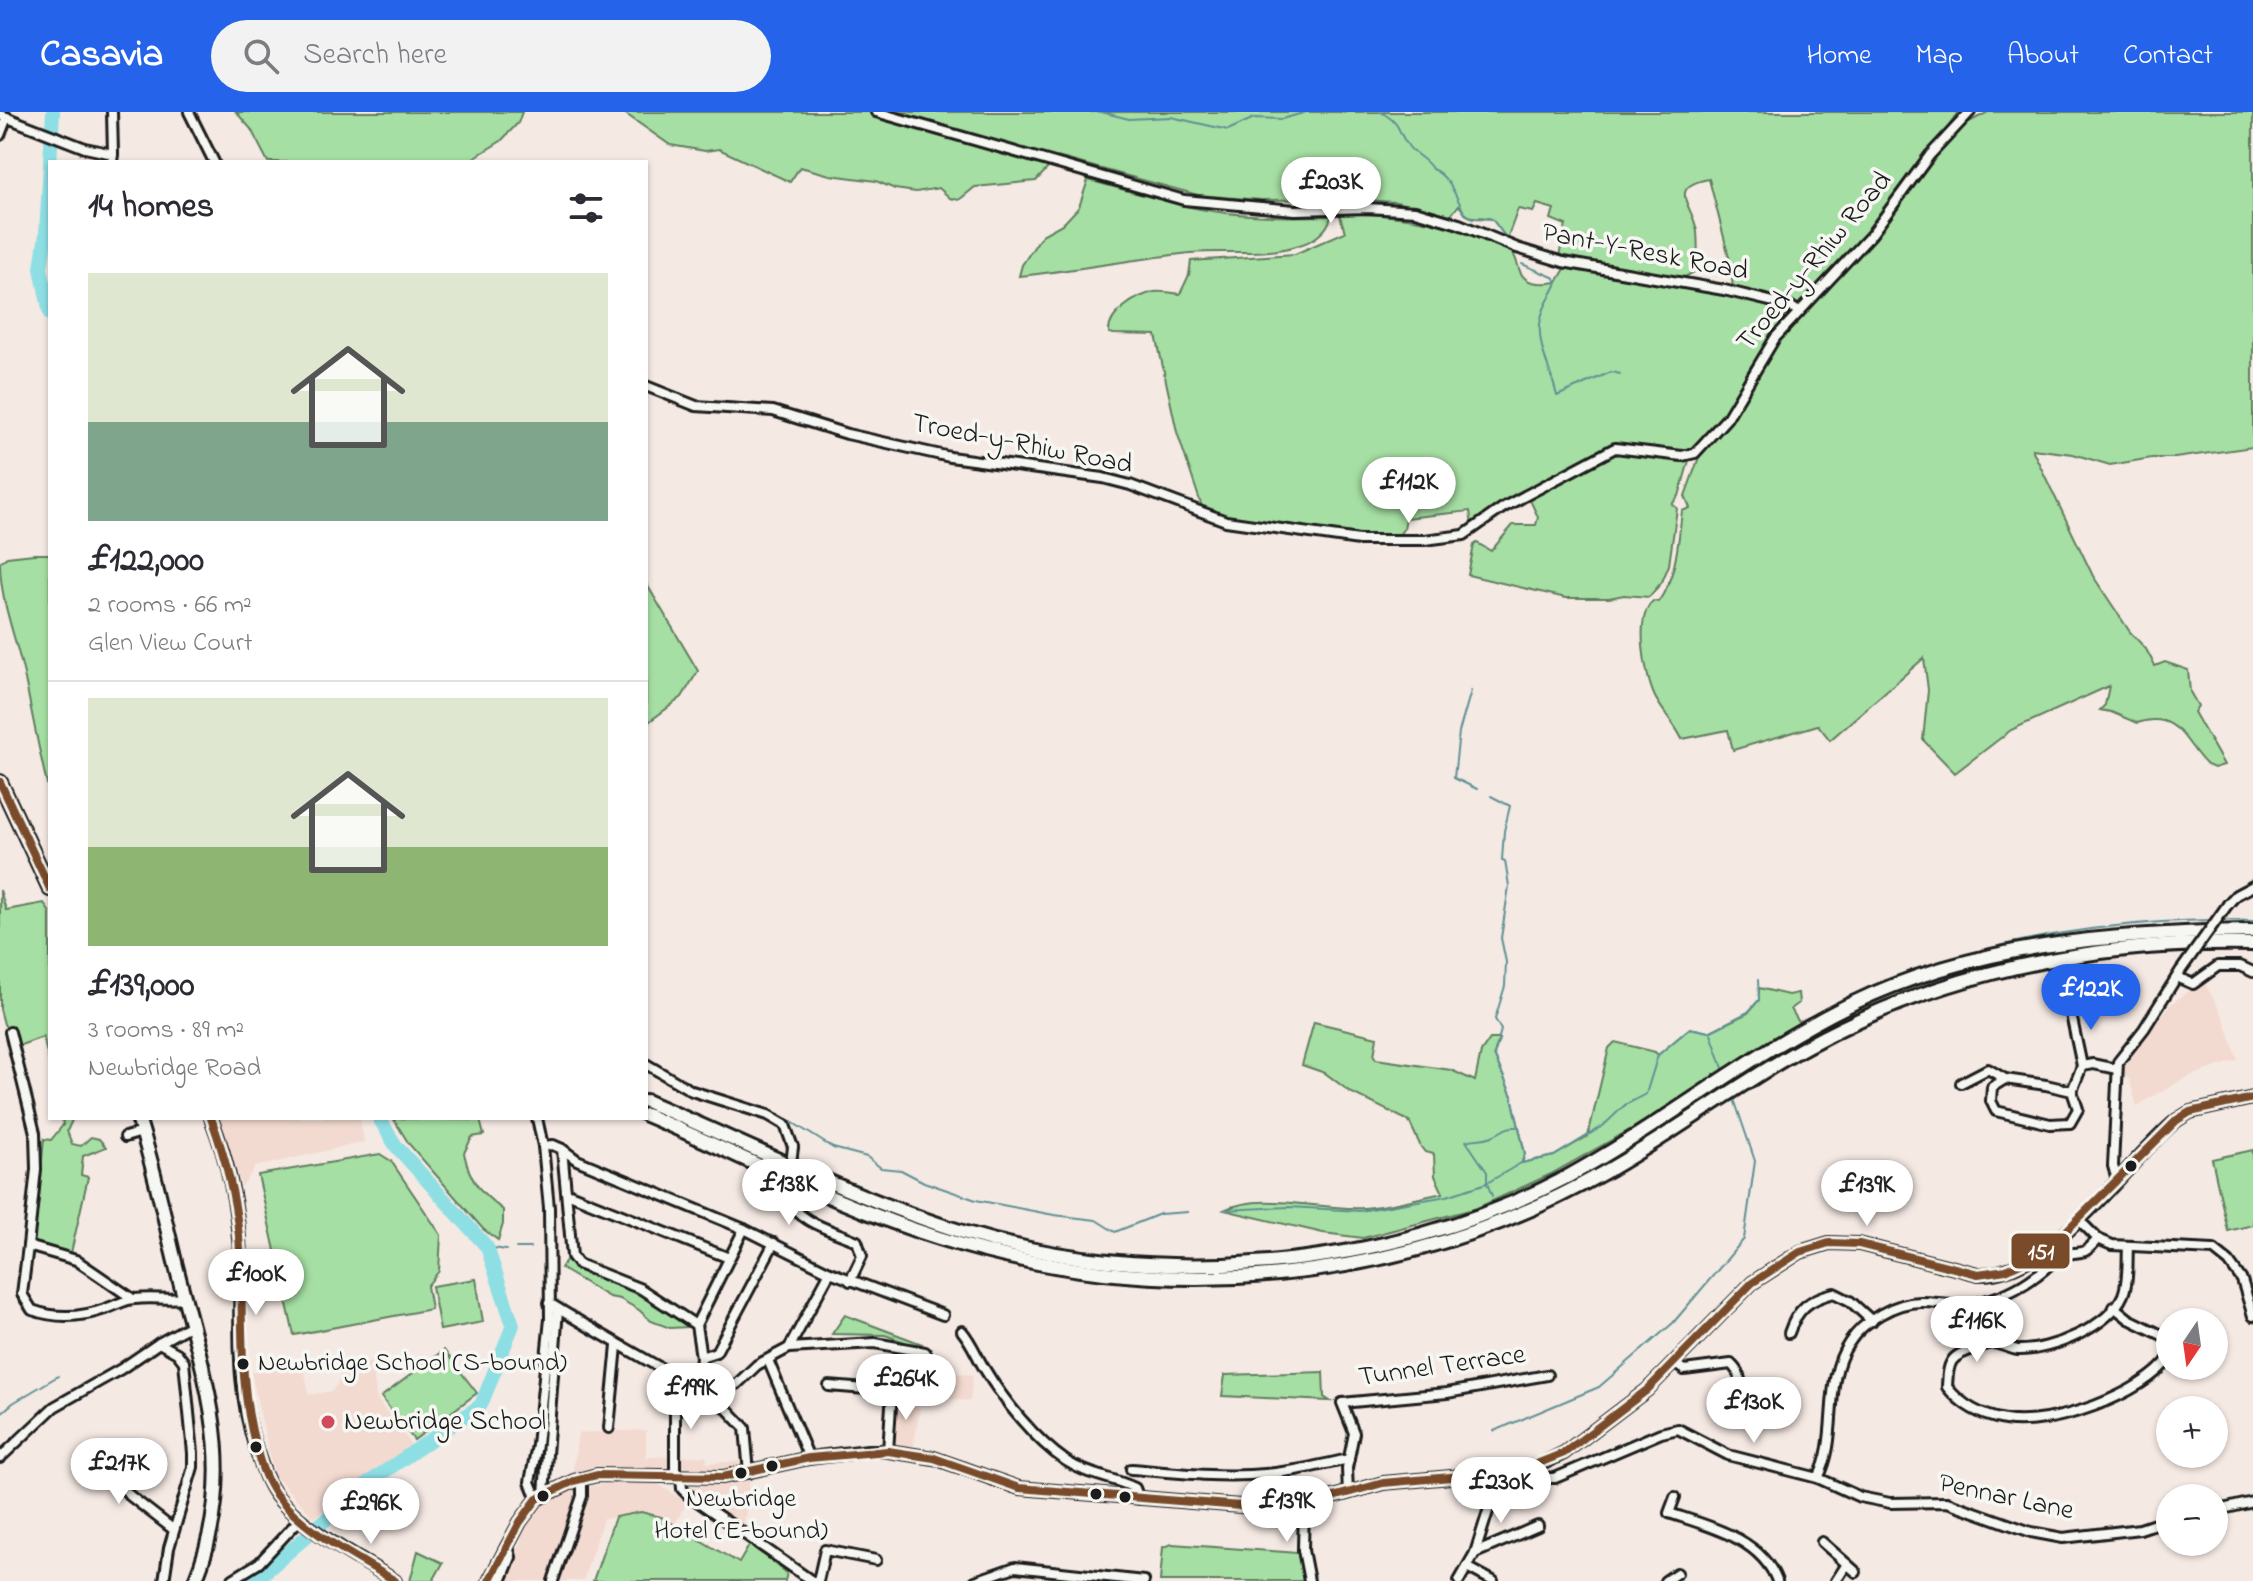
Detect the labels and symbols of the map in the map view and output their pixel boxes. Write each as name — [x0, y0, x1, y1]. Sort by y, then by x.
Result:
pin: £203K — [1275, 157, 1387, 225]
street label: Troed-y-Rhiw Road — [1727, 163, 1903, 361]
street label: Pant-Y-Resk Road — [1538, 213, 1752, 293]
street label: Troed-y-Rhiw Road — [908, 403, 1136, 487]
pin: £112K — [1353, 457, 1465, 525]
pin: £122K — [2035, 964, 2147, 1032]
unlabelled marker — [2123, 1158, 2139, 1174]
pin: £138K — [733, 1159, 845, 1227]
pin: £139K — [1811, 1160, 1923, 1228]
line badge: 151 — [2010, 1232, 2071, 1270]
text: 151 — [2028, 1238, 2054, 1270]
pin: £100K — [200, 1249, 312, 1317]
pin: £116K — [1921, 1296, 2033, 1364]
north arrow — [2156, 1308, 2228, 1380]
street label: Tunnel Terrace — [1356, 1335, 1529, 1399]
place label: Newbridge School (S-bound) — [258, 1345, 567, 1383]
pin: £264K — [850, 1354, 962, 1422]
marker: Newbridge School (S-bound) — [235, 1356, 251, 1372]
pin: £199K — [635, 1363, 747, 1431]
pin: £130K — [1698, 1377, 1810, 1445]
place label: Newbridge School — [344, 1402, 546, 1443]
marker: Newbridge School — [319, 1413, 337, 1431]
pin: £217K — [63, 1438, 175, 1506]
unlabelled marker — [248, 1439, 264, 1455]
pin: £230K — [1445, 1457, 1557, 1525]
unlabelled marker — [764, 1458, 780, 1474]
street label: Pennar Lane — [1935, 1464, 2078, 1532]
marker: Newbridge Hotel (E-bound) — [733, 1465, 749, 1481]
pin: £139K — [1231, 1476, 1343, 1544]
pin: £296K — [315, 1478, 427, 1546]
place label: Newbridge Hotel (E-bound) — [654, 1481, 828, 1551]
unlabelled marker — [1088, 1486, 1104, 1502]
unlabelled marker — [535, 1488, 551, 1504]
unlabelled marker — [1117, 1489, 1133, 1505]

